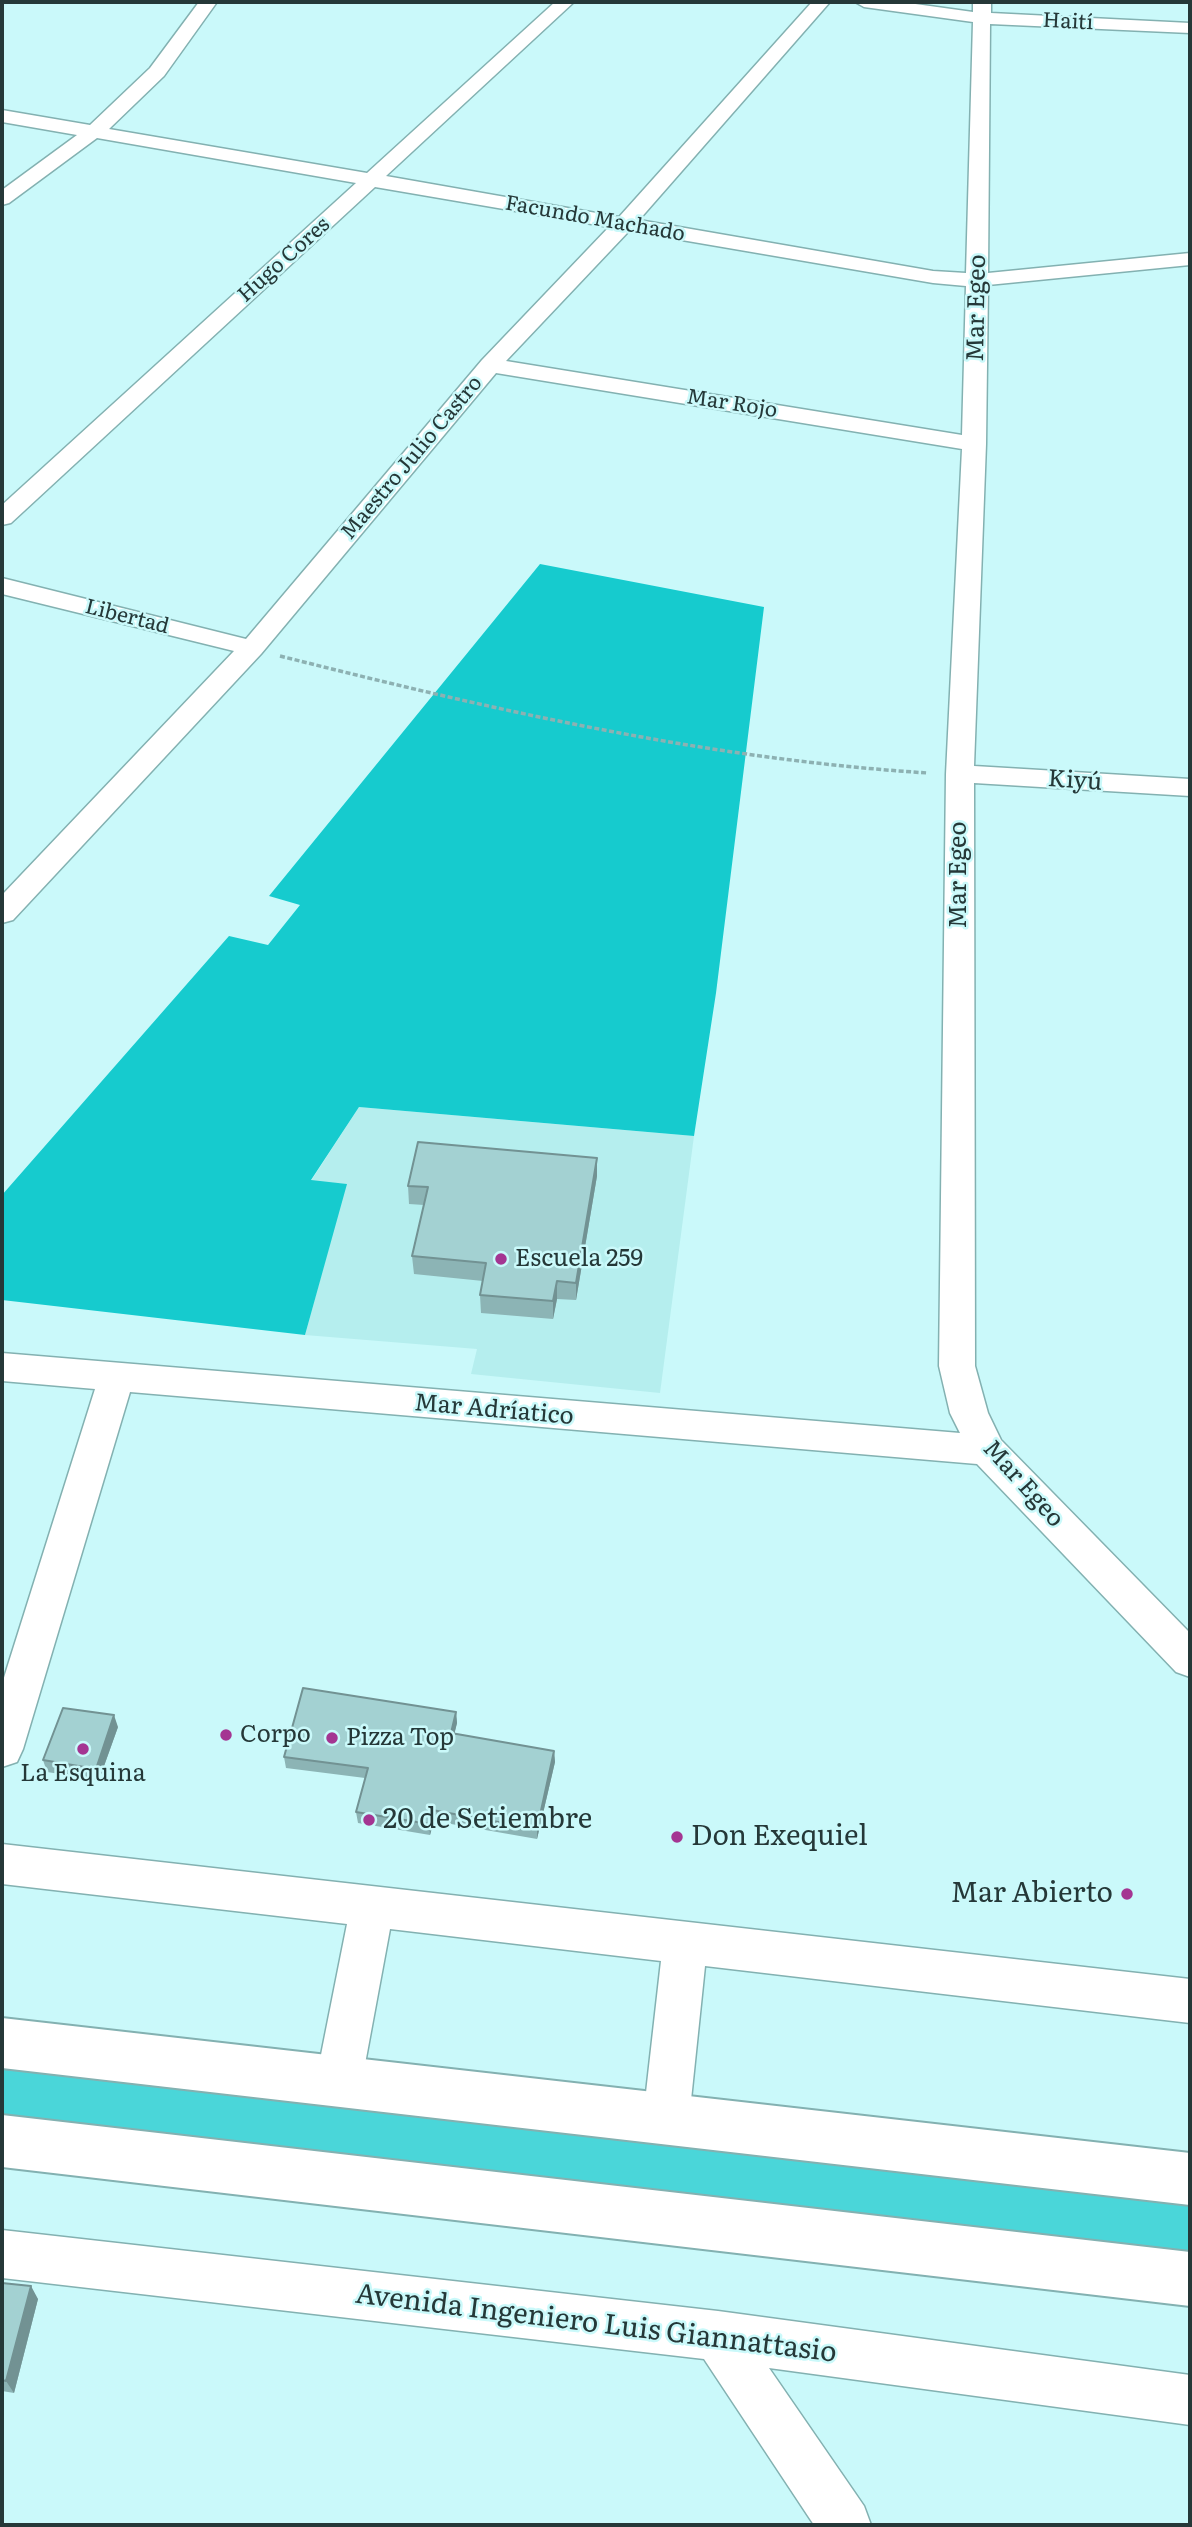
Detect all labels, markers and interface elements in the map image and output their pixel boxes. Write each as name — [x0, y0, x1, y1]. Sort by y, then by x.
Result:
street label: Haití — [1042, 8, 1094, 36]
street label: Facundo Machado — [503, 191, 687, 247]
street label: Hugo Cores — [233, 212, 335, 308]
street label: Mar Egeo — [962, 254, 992, 362]
street label: Maestro Julio Castro — [336, 371, 488, 545]
street label: Mar Rojo — [685, 384, 779, 424]
street label: Libertad — [82, 594, 172, 640]
street label: Kiyú — [1047, 765, 1103, 797]
street label: Mar Egeo — [945, 821, 973, 929]
place label: Escuela 259 — [515, 1245, 643, 1273]
marker: Escuela 259 — [493, 1251, 509, 1267]
street label: Mar Adríatico — [413, 1389, 575, 1431]
street label: Mar Egeo — [976, 1435, 1070, 1533]
place label: Corpo — [240, 1721, 311, 1749]
place label: Pizza Top — [346, 1724, 454, 1752]
marker: Corpo — [218, 1727, 234, 1743]
marker: Pizza Top — [324, 1730, 340, 1746]
marker: La Esquina — [75, 1741, 91, 1757]
place label: La Esquina — [20, 1760, 146, 1788]
place label: 20 de Setiembre — [383, 1803, 592, 1837]
marker: 20 de Setiembre — [361, 1812, 377, 1828]
place label: Don Exequiel — [691, 1820, 868, 1854]
marker: Don Exequiel — [669, 1829, 685, 1845]
place label: Mar Abierto — [950, 1877, 1113, 1911]
marker: Mar Abierto — [1119, 1886, 1135, 1902]
street label: Avenida Ingeniero Luis Giannattasio — [353, 2278, 839, 2370]

